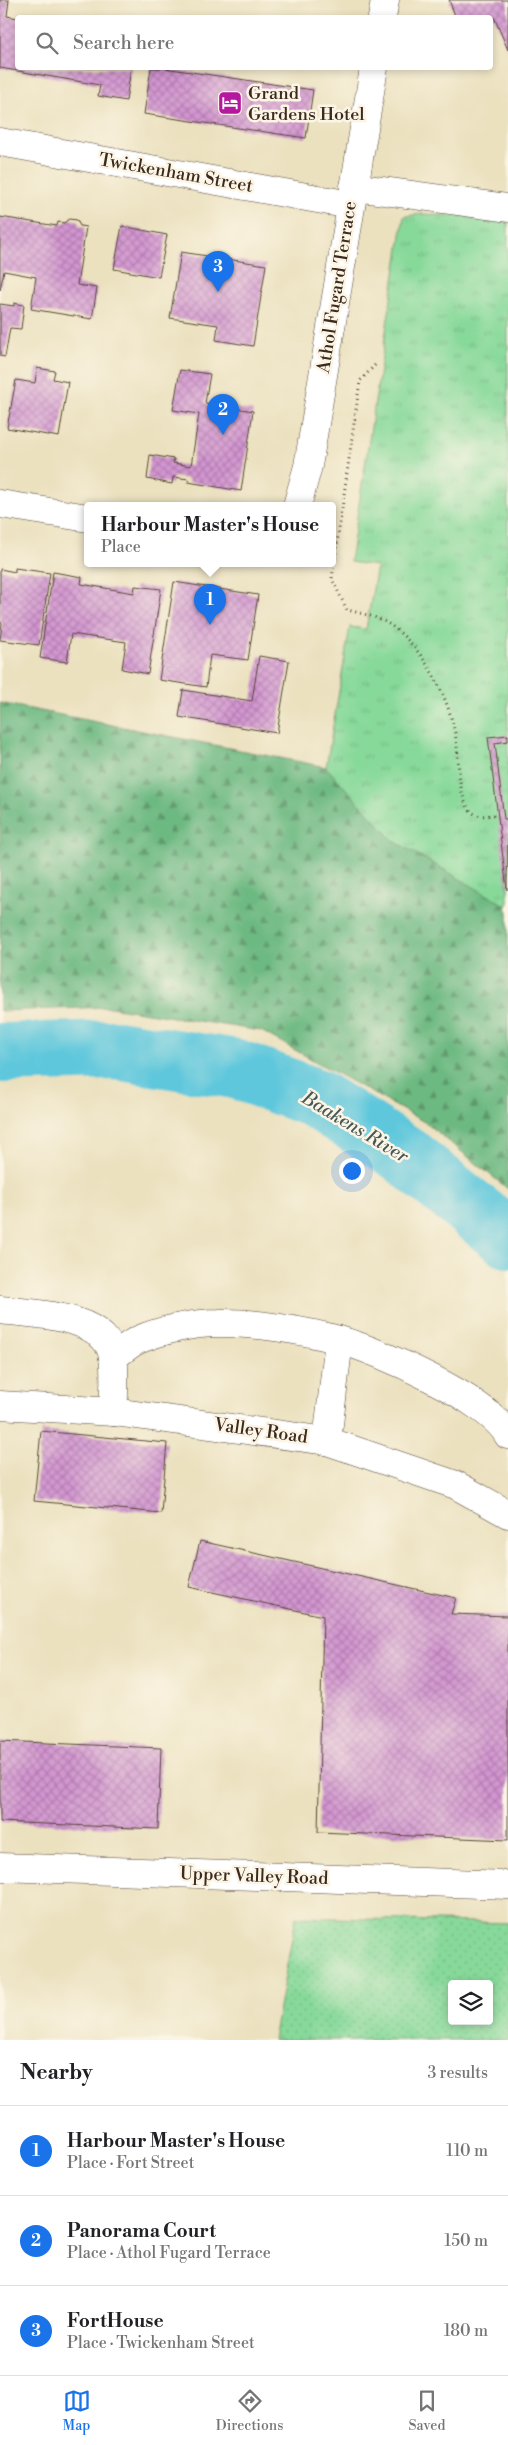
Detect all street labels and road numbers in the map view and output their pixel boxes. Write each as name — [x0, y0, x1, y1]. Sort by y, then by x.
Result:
street label: Twickenham Street — [97, 148, 255, 198]
street label: Athol Fugard Terrace — [312, 199, 362, 376]
street label: Valley Road — [212, 1413, 310, 1449]
street label: Upper Valley Road — [179, 1862, 329, 1890]

